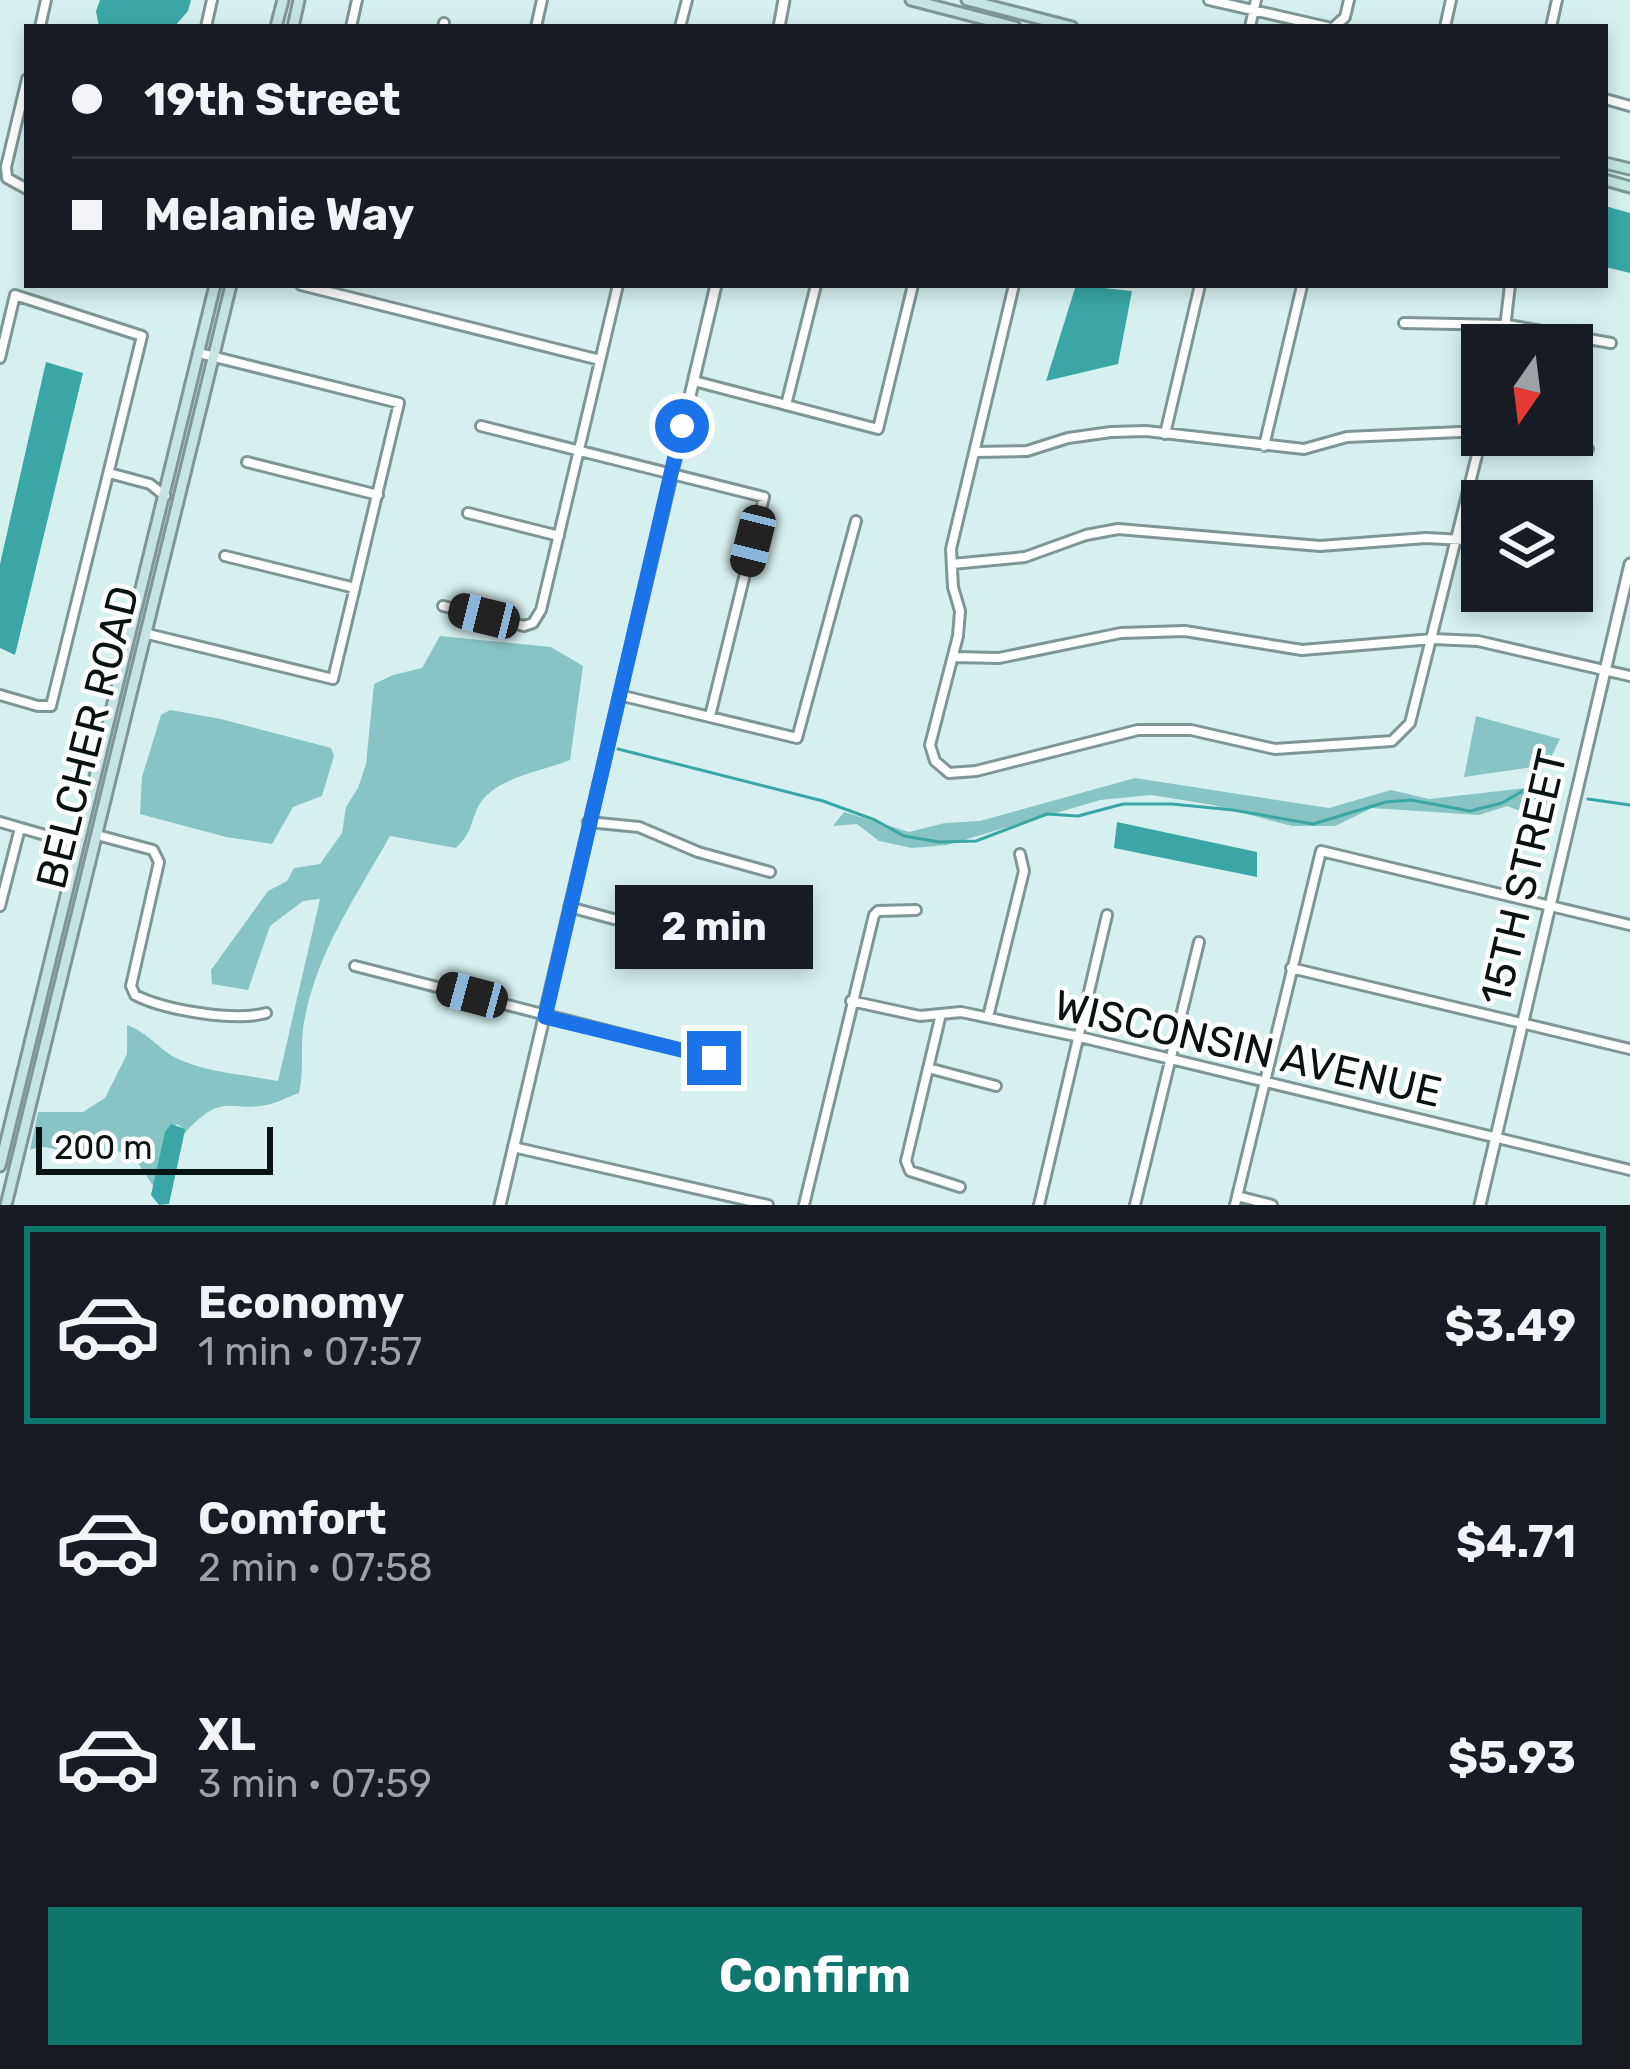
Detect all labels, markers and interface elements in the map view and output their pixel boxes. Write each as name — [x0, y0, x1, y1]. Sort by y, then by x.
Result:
text: 19th Street — [144, 73, 401, 126]
text: Melanie Way — [144, 188, 414, 241]
north arrow — [1461, 324, 1593, 456]
map controls — [1461, 324, 1593, 612]
route start — [655, 399, 709, 453]
button: layers — [1461, 480, 1593, 612]
car — [727, 502, 779, 580]
street label: BELCHER ROAD — [26, 581, 150, 894]
car — [445, 590, 523, 642]
street label: 15TH STREET — [1470, 745, 1578, 1010]
callout: 2 min — [615, 884, 813, 968]
text: 2 min — [661, 904, 767, 950]
car — [433, 968, 511, 1022]
street label: WISCONSIN AVENUE — [1049, 980, 1446, 1118]
route end — [687, 1031, 741, 1085]
scale bar — [36, 1121, 273, 1174]
text: 200 m — [54, 1128, 153, 1167]
icon: car — [54, 1271, 162, 1379]
text: Economy — [198, 1276, 404, 1329]
text: $3.49 — [1444, 1299, 1576, 1352]
text: 1 min · 07:57 — [198, 1329, 422, 1375]
icon: car — [54, 1487, 162, 1595]
text: Comfort — [198, 1492, 387, 1545]
text: $4.71 — [1456, 1515, 1576, 1568]
text: 2 min · 07:58 — [198, 1545, 433, 1591]
icon: car — [54, 1703, 162, 1811]
text: XL — [198, 1708, 256, 1761]
text: $5.93 — [1448, 1731, 1576, 1784]
text: 3 min · 07:59 — [198, 1761, 432, 1807]
button: Confirm — [48, 1907, 1582, 2045]

